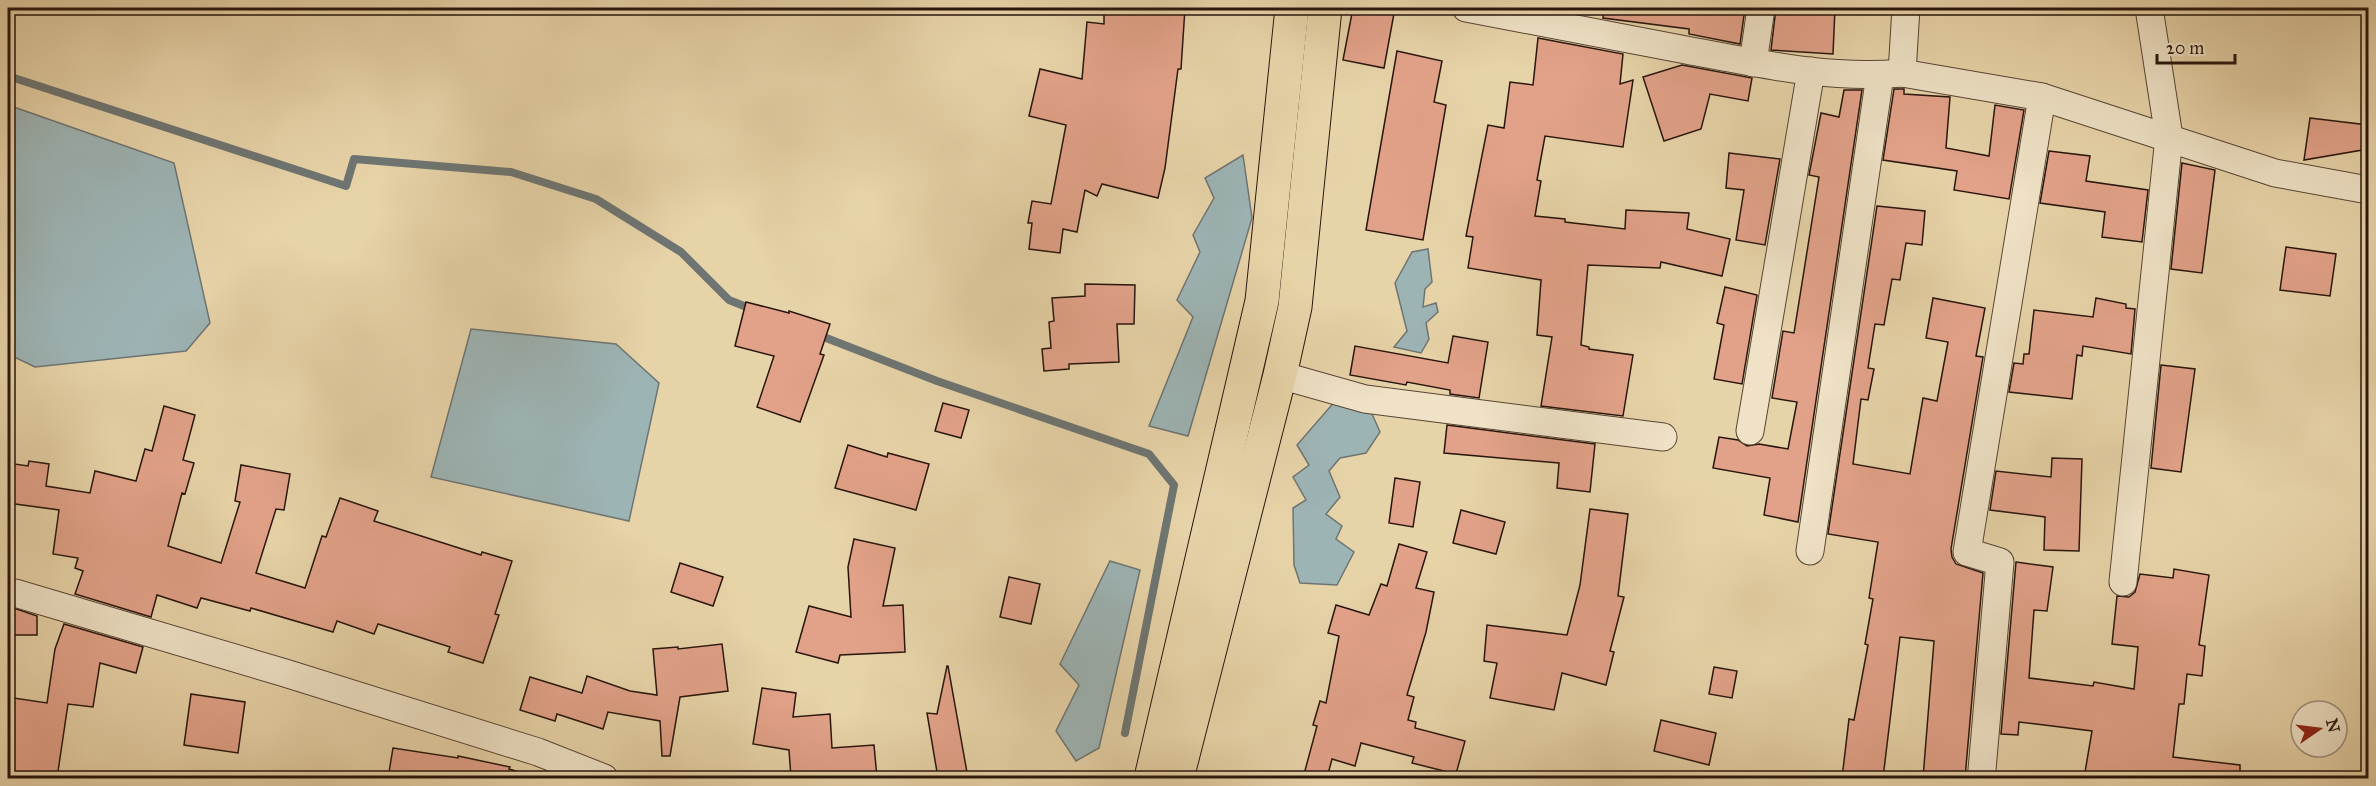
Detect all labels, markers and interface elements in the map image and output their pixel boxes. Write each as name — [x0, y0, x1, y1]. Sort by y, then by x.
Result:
scale bar — [2157, 27, 2235, 65]
text: 20 m — [2166, 37, 2204, 59]
north arrow — [2289, 699, 2349, 759]
text: N — [2322, 717, 2344, 735]

